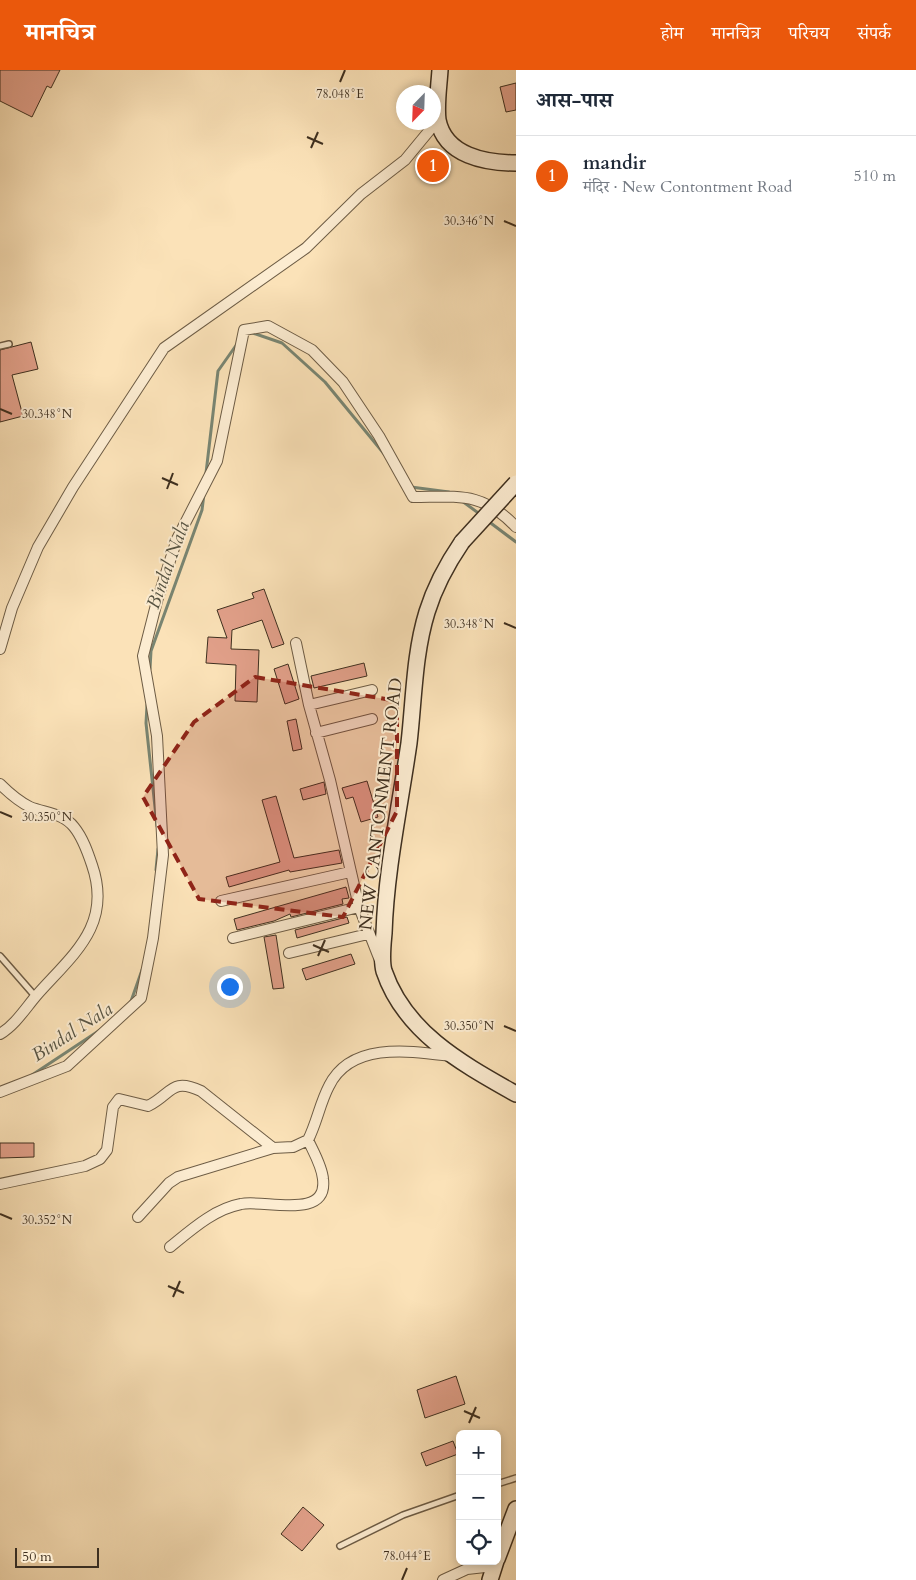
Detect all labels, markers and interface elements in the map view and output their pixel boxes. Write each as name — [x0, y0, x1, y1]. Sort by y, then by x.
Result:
text: मानचित्र — [25, 16, 95, 49]
text: होम — [661, 21, 684, 46]
text: मानचित्र — [712, 21, 760, 46]
text: परिचय — [788, 21, 829, 46]
text: संपर्क — [857, 21, 891, 46]
north arrow — [396, 85, 441, 130]
text: 78.048°E — [316, 86, 364, 102]
text: आस-पास — [536, 86, 613, 115]
pin: 1 — [417, 147, 449, 185]
text: mandir — [583, 150, 646, 176]
text: 1 — [548, 165, 556, 187]
text: 510 m — [854, 165, 896, 187]
text: मंदिर · New Contontment Road — [583, 176, 792, 198]
text: 30.346°N — [444, 213, 495, 229]
text: 30.348°N — [22, 406, 73, 422]
water label: Bindal Nala — [140, 517, 196, 613]
text: 30.348°N — [444, 616, 495, 632]
street label: NEW CANTONMENT ROAD — [353, 676, 409, 932]
text: 30.350°N — [22, 809, 73, 825]
your location — [217, 974, 243, 1000]
water label: Bindal Nala — [26, 996, 118, 1068]
text: 30.350°N — [444, 1018, 495, 1034]
text: 30.352°N — [22, 1212, 73, 1228]
map controls — [456, 1430, 501, 1565]
button: + — [456, 1430, 501, 1475]
button: − — [456, 1475, 501, 1520]
button: locate — [456, 1520, 501, 1565]
scale bar — [15, 1545, 99, 1568]
text: 50 m — [22, 1547, 52, 1566]
text: 78.044°E — [383, 1548, 431, 1564]

